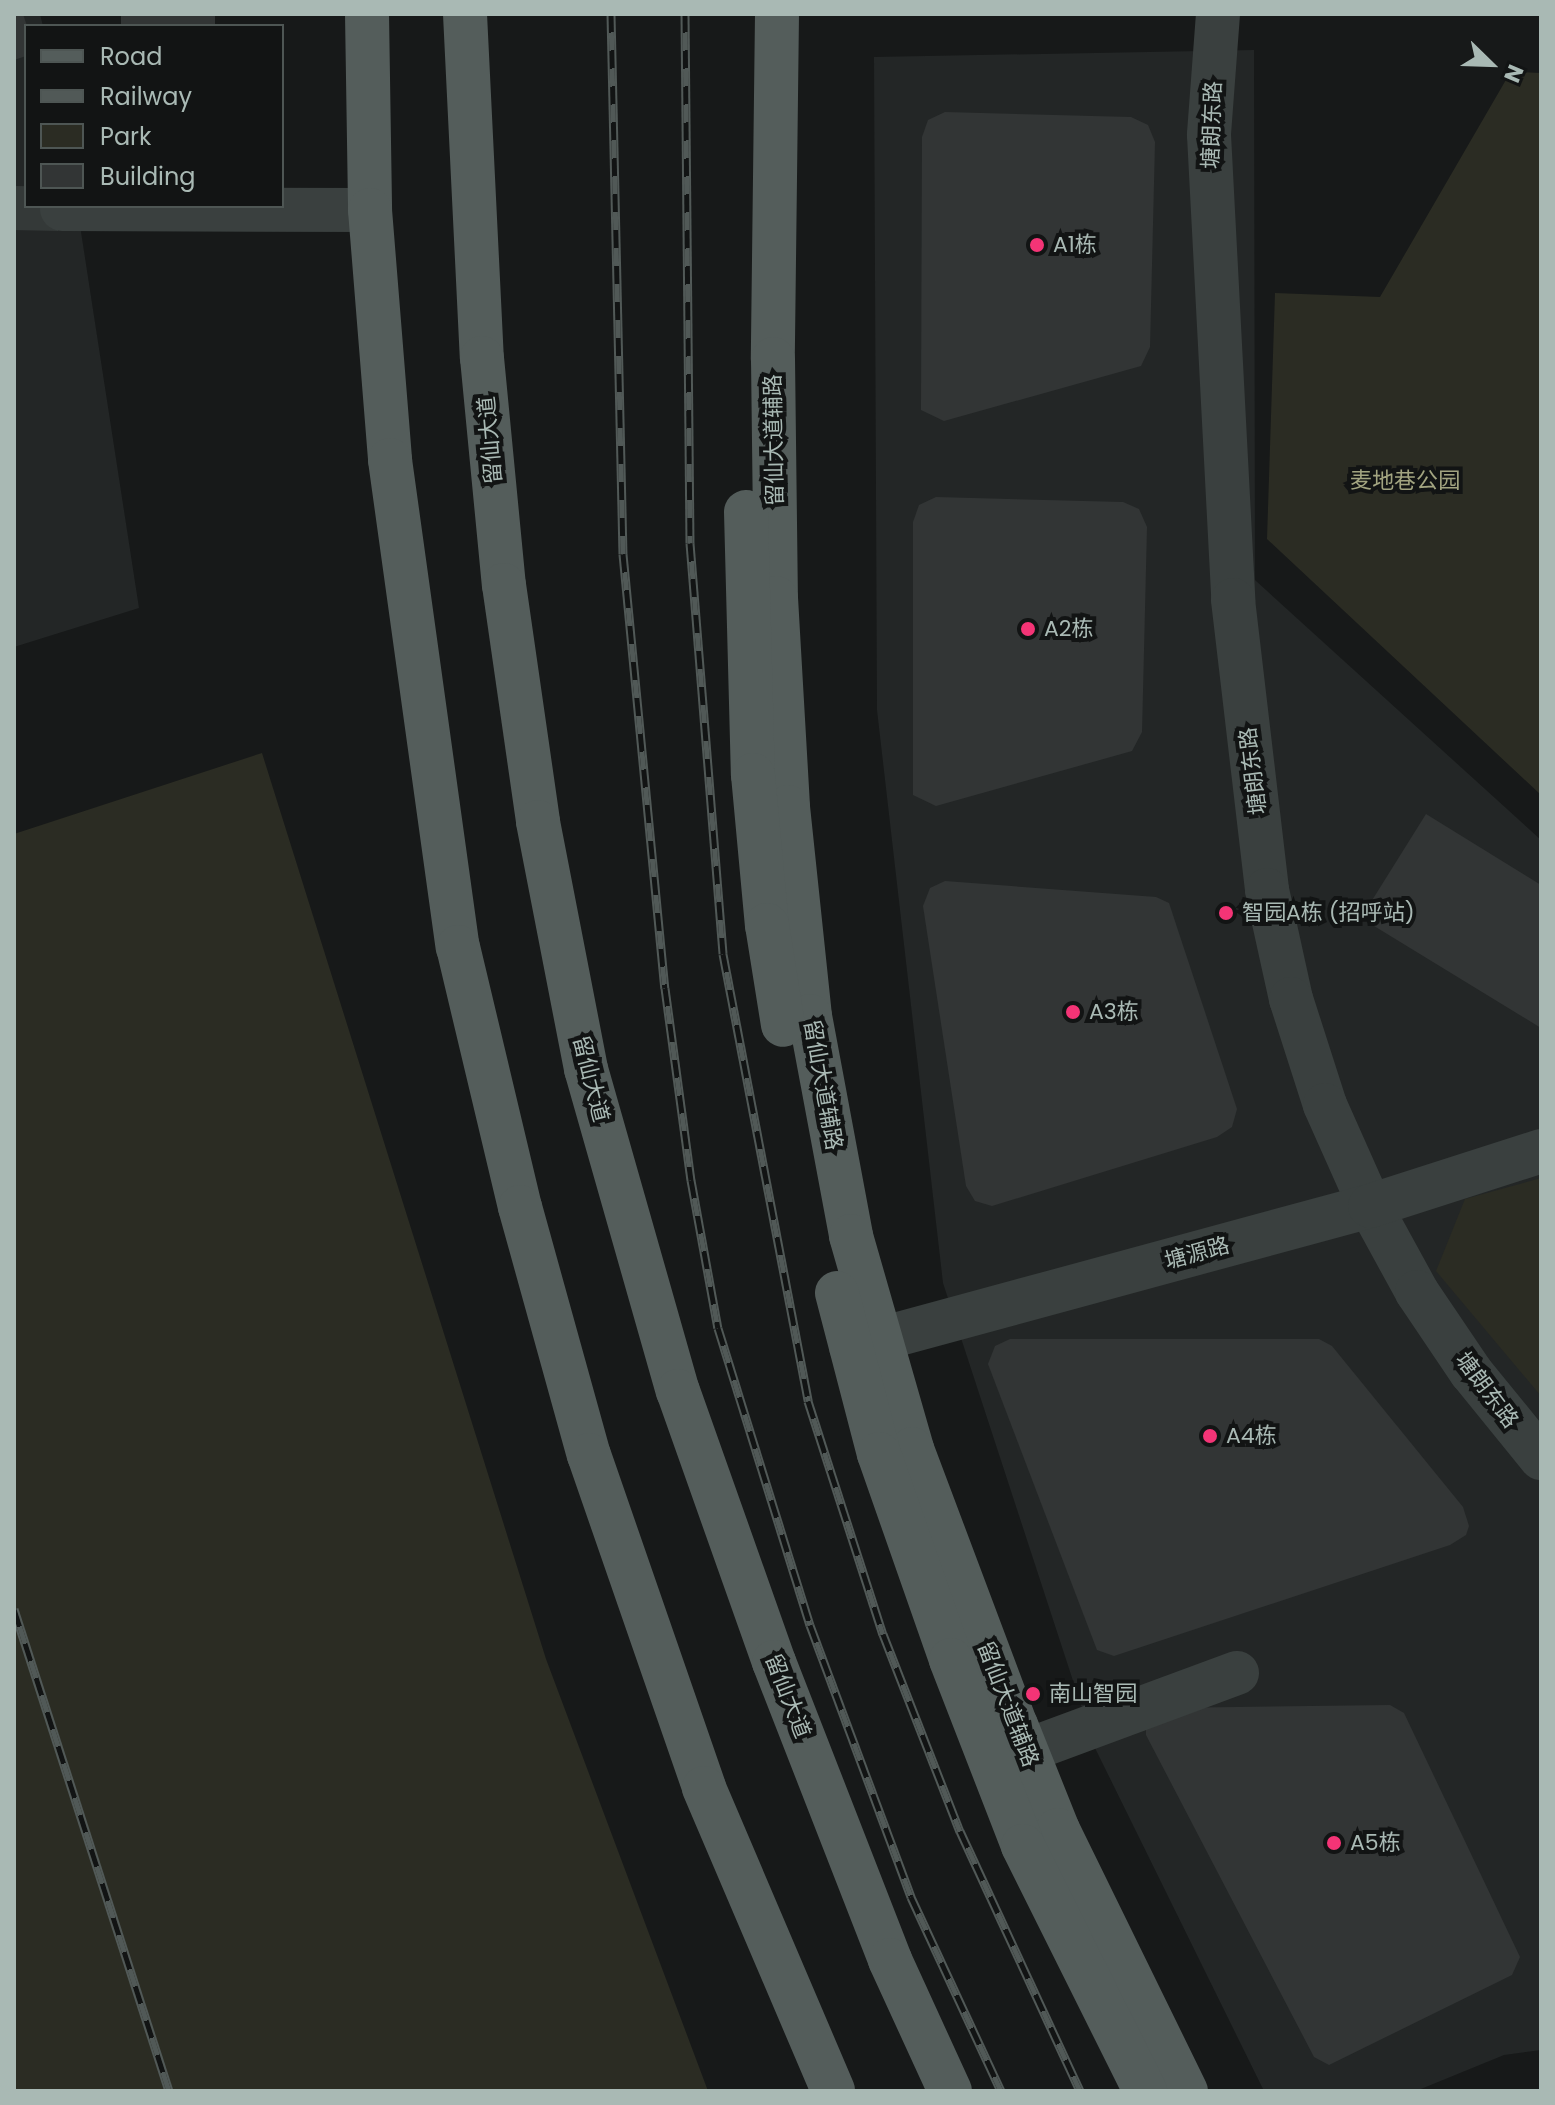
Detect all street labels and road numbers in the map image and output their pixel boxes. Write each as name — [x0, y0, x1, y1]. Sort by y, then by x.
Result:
street label: 塘朗东路 — [1197, 81, 1227, 169]
street label: 留仙大道辅路 — [760, 374, 788, 506]
street label: 留仙大道 — [473, 395, 507, 485]
street label: 塘朗东路 — [1235, 726, 1271, 816]
street label: 留仙大道辅路 — [799, 1018, 847, 1152]
street label: 留仙大道 — [568, 1033, 614, 1125]
street label: 塘源路 — [1162, 1232, 1232, 1274]
street label: 塘朗东路 — [1450, 1347, 1524, 1433]
street label: 留仙大道辅路 — [972, 1638, 1044, 1770]
street label: 留仙大道 — [760, 1650, 816, 1742]

